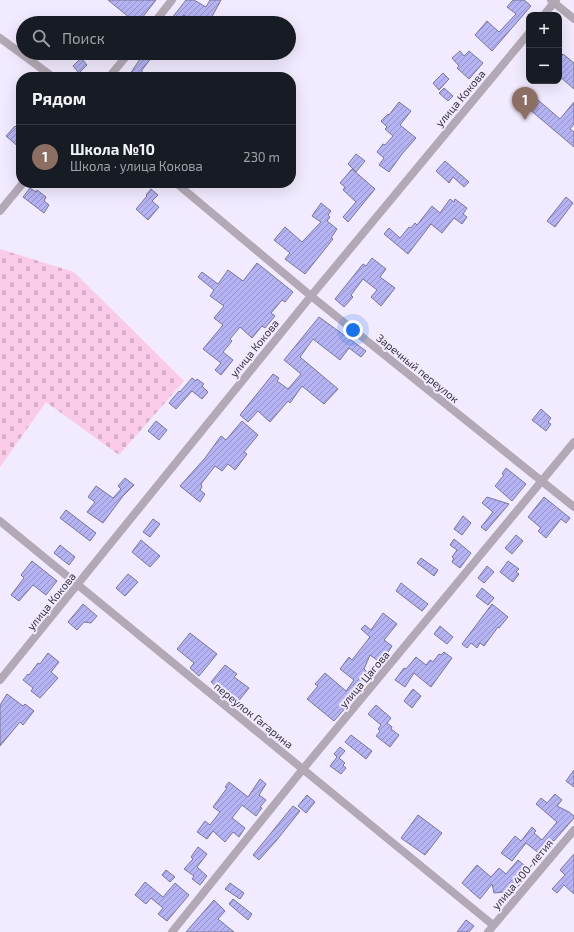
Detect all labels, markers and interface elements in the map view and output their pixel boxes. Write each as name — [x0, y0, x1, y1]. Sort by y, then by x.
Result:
map controls — [526, 12, 562, 84]
button: + — [526, 12, 562, 48]
search box — [16, 16, 296, 60]
icon: search — [30, 27, 52, 49]
text: Поиск — [62, 29, 105, 47]
button: − — [526, 48, 562, 84]
street label: улица Кокова — [432, 67, 488, 130]
pin: 1 — [512, 87, 538, 120]
text: Рядом — [32, 88, 86, 108]
text: Школа №10 — [70, 140, 155, 158]
text: 1 — [42, 149, 48, 165]
text: 230 m — [243, 149, 280, 165]
text: Школа · улица Кокова — [70, 158, 203, 174]
street label: улица Кокова — [227, 317, 282, 380]
your location — [343, 320, 363, 340]
street label: Заречный переулок — [374, 331, 462, 406]
street label: улица Кокова — [24, 570, 79, 633]
street label: улица Цагова — [336, 648, 392, 711]
street label: переулок Гагарина — [211, 679, 296, 752]
street label: улица 400-летия — [489, 836, 556, 912]

